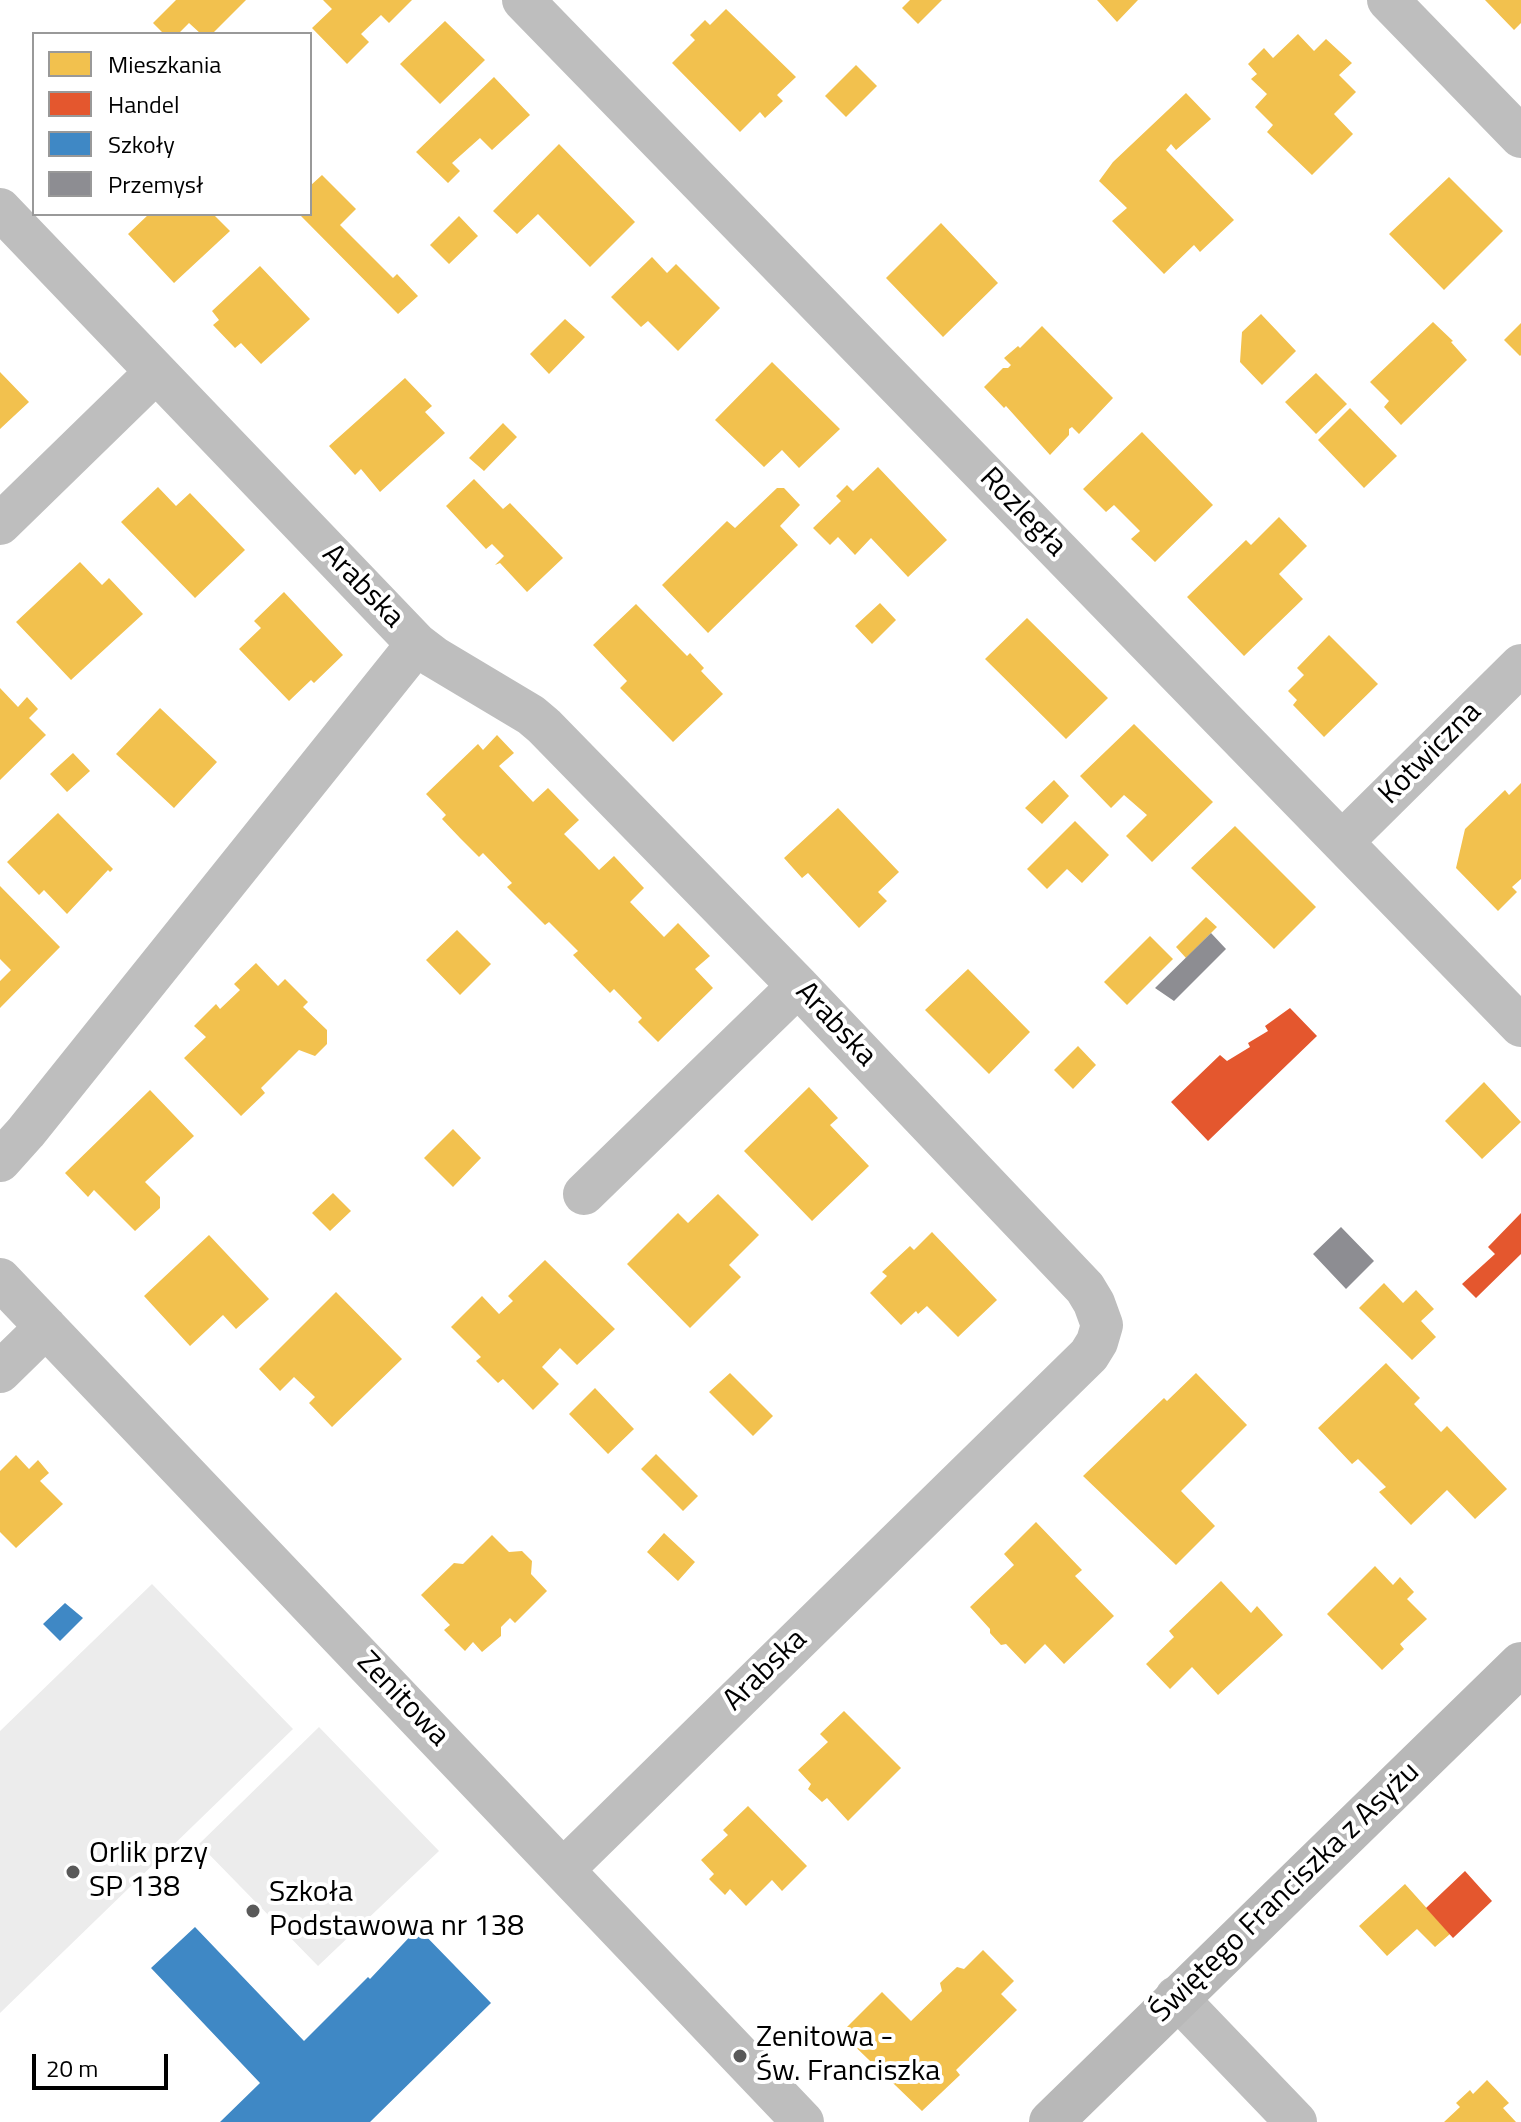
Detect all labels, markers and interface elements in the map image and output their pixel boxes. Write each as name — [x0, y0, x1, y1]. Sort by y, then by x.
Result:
legend — [32, 32, 312, 216]
text: Mieszkania — [108, 46, 221, 82]
text: Handel — [108, 86, 179, 122]
text: Szkoły — [108, 126, 175, 162]
text: Przemysł — [108, 166, 203, 202]
street label: Rozległa — [971, 461, 1073, 565]
street label: Arabska — [314, 538, 410, 636]
street label: Kotwiczna — [1372, 695, 1490, 813]
street label: Arabska — [787, 975, 883, 1075]
street label: Arabska — [717, 1623, 815, 1719]
street label: Zenitowa — [348, 1645, 456, 1755]
street label: Świętego Franciszka z Asyżu — [1144, 1755, 1428, 2031]
place label: Orlik przy SP 138 — [89, 1837, 208, 1908]
marker: Orlik przy SP 138 — [64, 1863, 82, 1881]
place label: Szkoła Podstawowa nr 138 — [269, 1876, 524, 1946]
marker: Szkoła Podstawowa nr 138 — [244, 1902, 262, 1920]
place label: Zenitowa - Św. Franciszka — [756, 2021, 940, 2092]
scale bar — [36, 2038, 172, 2088]
marker: Zenitowa - Św. Franciszka — [731, 2047, 749, 2065]
text: 20 m — [46, 2050, 98, 2086]

